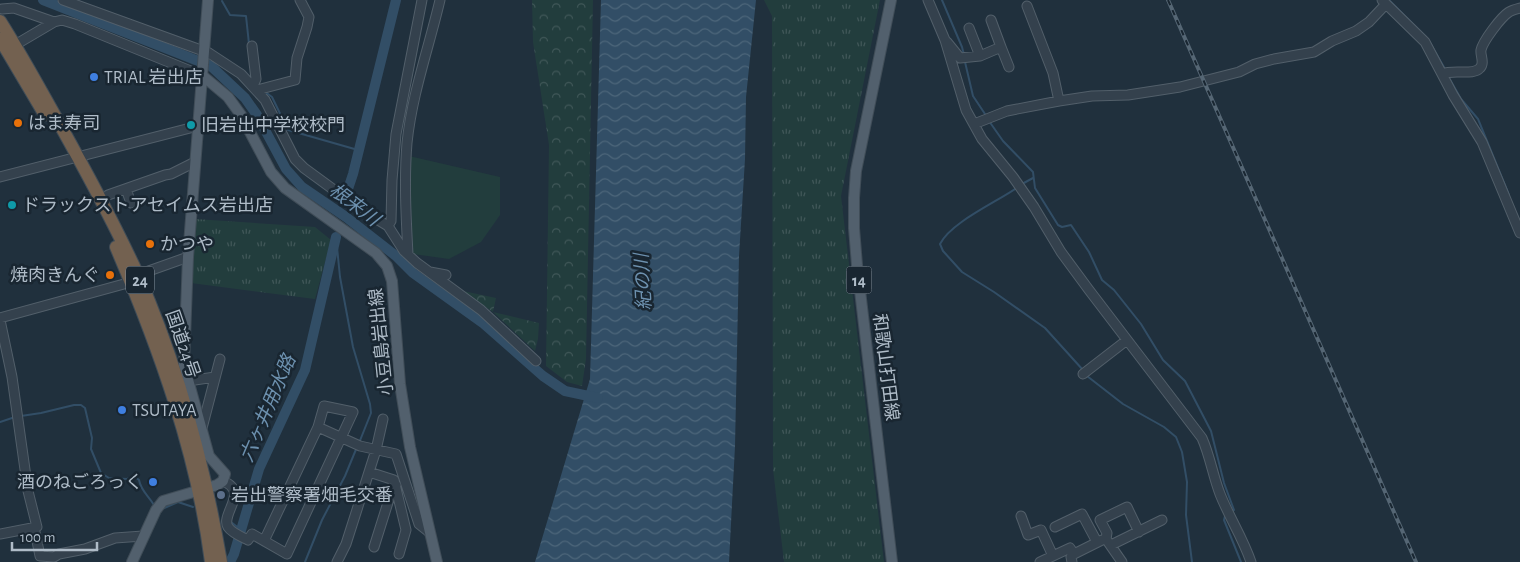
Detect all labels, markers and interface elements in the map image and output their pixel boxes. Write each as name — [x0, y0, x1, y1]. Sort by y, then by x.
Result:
place label: TRIAL 岩出店 — [104, 68, 203, 87]
marker: TRIAL 岩出店 — [88, 71, 100, 83]
place label: はま寿司 — [28, 114, 100, 133]
place label: 旧岩出中学校校門 — [201, 115, 345, 135]
marker: はま寿司 — [12, 117, 24, 129]
marker: 旧岩出中学校校門 — [185, 119, 197, 131]
water label: 根来川 — [326, 180, 385, 231]
place label: ドラックストアセイムス岩出店 — [22, 196, 273, 215]
marker: ドラックストアセイムス岩出店 — [6, 199, 18, 211]
place label: かつや — [160, 235, 214, 254]
marker: かつや — [144, 238, 156, 250]
water label: 紀の川 — [631, 251, 654, 311]
place label: 焼肉きんぐ — [10, 266, 100, 285]
road number: 24 — [126, 266, 154, 294]
road number: 14 — [846, 266, 872, 294]
marker: 焼肉きんぐ — [104, 269, 116, 281]
street label: 小豆島岩出線 — [365, 287, 397, 397]
street label: 国道24号 — [162, 307, 204, 381]
street label: 和歌山打田線 — [869, 312, 903, 422]
water label: 六ヶ井用水路 — [236, 350, 300, 465]
place label: TSUTAYA — [132, 402, 197, 420]
marker: TSUTAYA — [116, 404, 128, 416]
place label: 酒のねごろっく — [17, 472, 143, 492]
marker: 酒のねごろっく — [147, 476, 159, 488]
place label: 岩出警察署畑毛交番 — [231, 485, 393, 505]
marker: 岩出警察署畑毛交番 — [215, 489, 227, 501]
scale bar — [12, 520, 98, 552]
text: 100 m — [20, 530, 55, 545]

